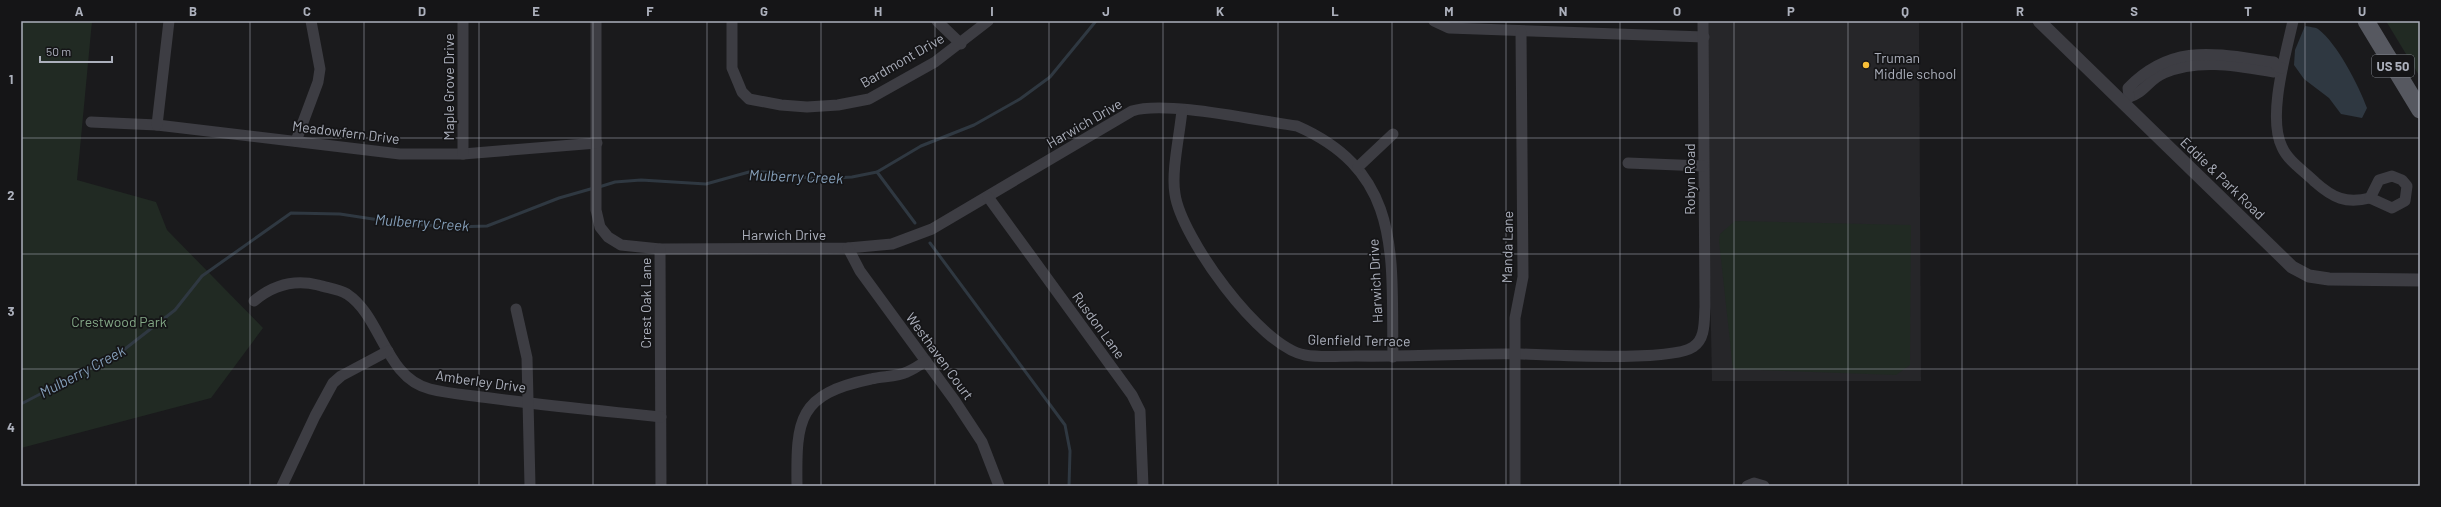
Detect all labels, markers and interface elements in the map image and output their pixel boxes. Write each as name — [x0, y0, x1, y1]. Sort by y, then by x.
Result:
text: A — [75, 3, 84, 19]
text: B — [189, 3, 197, 19]
text: C — [303, 3, 311, 19]
text: D — [418, 3, 426, 19]
text: E — [532, 3, 540, 19]
text: F — [646, 3, 654, 19]
text: G — [760, 3, 768, 19]
text: H — [874, 3, 882, 19]
text: I — [990, 3, 994, 19]
text: J — [1102, 3, 1110, 19]
text: K — [1216, 3, 1224, 19]
text: L — [1331, 3, 1339, 19]
text: M — [1444, 3, 1454, 19]
text: N — [1559, 3, 1567, 19]
text: O — [1673, 3, 1681, 19]
text: P — [1787, 3, 1795, 19]
text: Q — [1901, 3, 1909, 19]
text: R — [2016, 3, 2024, 19]
text: S — [2130, 3, 2138, 19]
text: T — [2244, 3, 2252, 19]
text: U — [2358, 3, 2366, 19]
street label: Bardmont Drive — [857, 29, 947, 91]
street label: Maple Grove Drive — [440, 33, 457, 141]
scale bar — [40, 38, 112, 64]
text: 50 m — [46, 44, 71, 58]
place label: Truman Middle school — [1874, 49, 1956, 82]
road number: US 50 — [2372, 55, 2414, 77]
marker: Truman Middle school — [1861, 60, 1871, 70]
text: 1 — [9, 71, 13, 87]
street label: Harwich Drive — [1043, 95, 1125, 151]
street label: Meadowfern Drive — [291, 117, 401, 147]
street label: Eddie & Park Road — [2177, 133, 2269, 223]
street label: Robyn Road — [1681, 143, 1698, 215]
water label: Mulberry Creek — [748, 165, 844, 187]
text: 2 — [7, 187, 15, 203]
water label: Mulberry Creek — [374, 210, 471, 234]
street label: Manda Lane — [1498, 211, 1516, 283]
street label: Harwich Drive — [742, 226, 826, 243]
street label: Harwich Drive — [1364, 238, 1386, 324]
street label: Crest Oak Lane — [637, 257, 654, 349]
street label: Rusdon Lane — [1069, 288, 1129, 362]
text: 3 — [7, 303, 15, 319]
street label: Westhaven Court — [903, 309, 977, 403]
park label: Crestwood Park — [71, 313, 167, 330]
street label: Glenfield Terrace — [1307, 331, 1411, 349]
water label: Mulberry Creek — [36, 341, 129, 401]
street label: Amberley Drive — [435, 366, 527, 396]
text: 4 — [7, 419, 15, 435]

